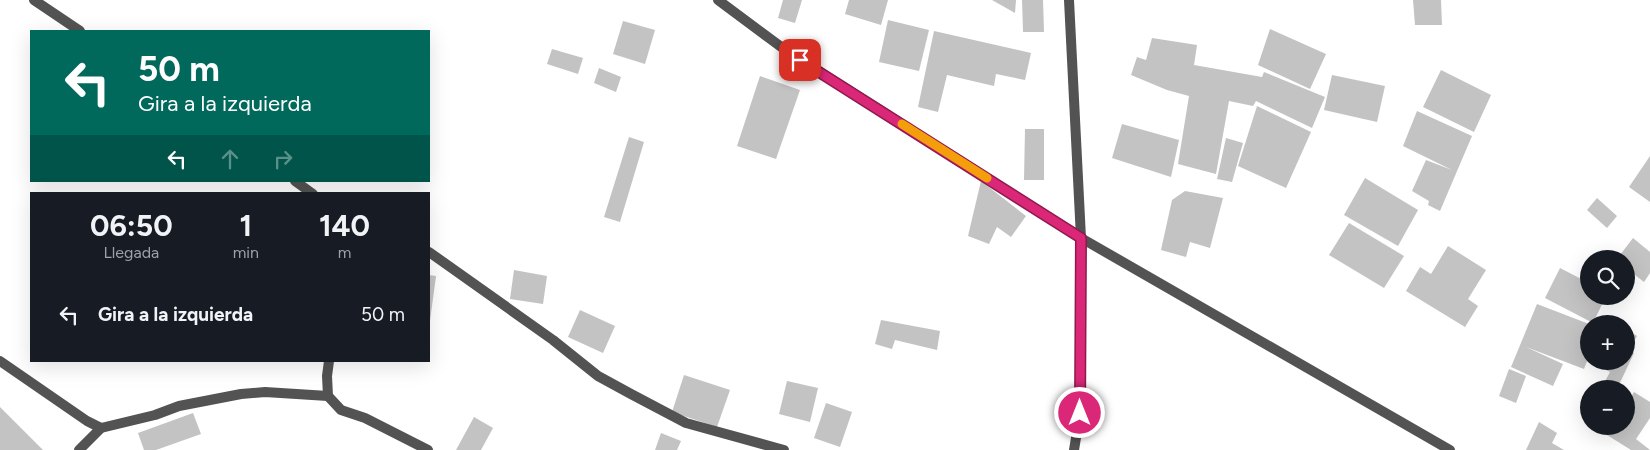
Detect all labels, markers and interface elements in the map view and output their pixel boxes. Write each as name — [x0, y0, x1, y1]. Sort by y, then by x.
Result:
pin — [779, 39, 821, 81]
icon: arrive — [786, 46, 814, 74]
text: 50 m — [138, 48, 220, 90]
icon: left — [55, 50, 120, 115]
text: Gira a la izquierda — [138, 90, 312, 117]
icon: left — [163, 145, 191, 173]
icon: ahead — [216, 145, 244, 173]
icon: right — [269, 145, 297, 173]
text: 06:50 — [90, 207, 173, 244]
text: 1 — [239, 207, 252, 244]
text: 140 — [319, 207, 370, 244]
text: Llegada — [104, 243, 159, 262]
text: min — [233, 243, 259, 262]
text: m — [338, 243, 351, 262]
map controls — [1580, 250, 1635, 435]
button: search — [1580, 250, 1635, 305]
icon: left — [55, 301, 83, 329]
text: Gira a la izquierda — [98, 303, 253, 326]
text: 50 m — [361, 303, 405, 326]
button: + — [1580, 315, 1635, 370]
button: − — [1580, 380, 1635, 435]
position arrow — [1053, 386, 1105, 438]

